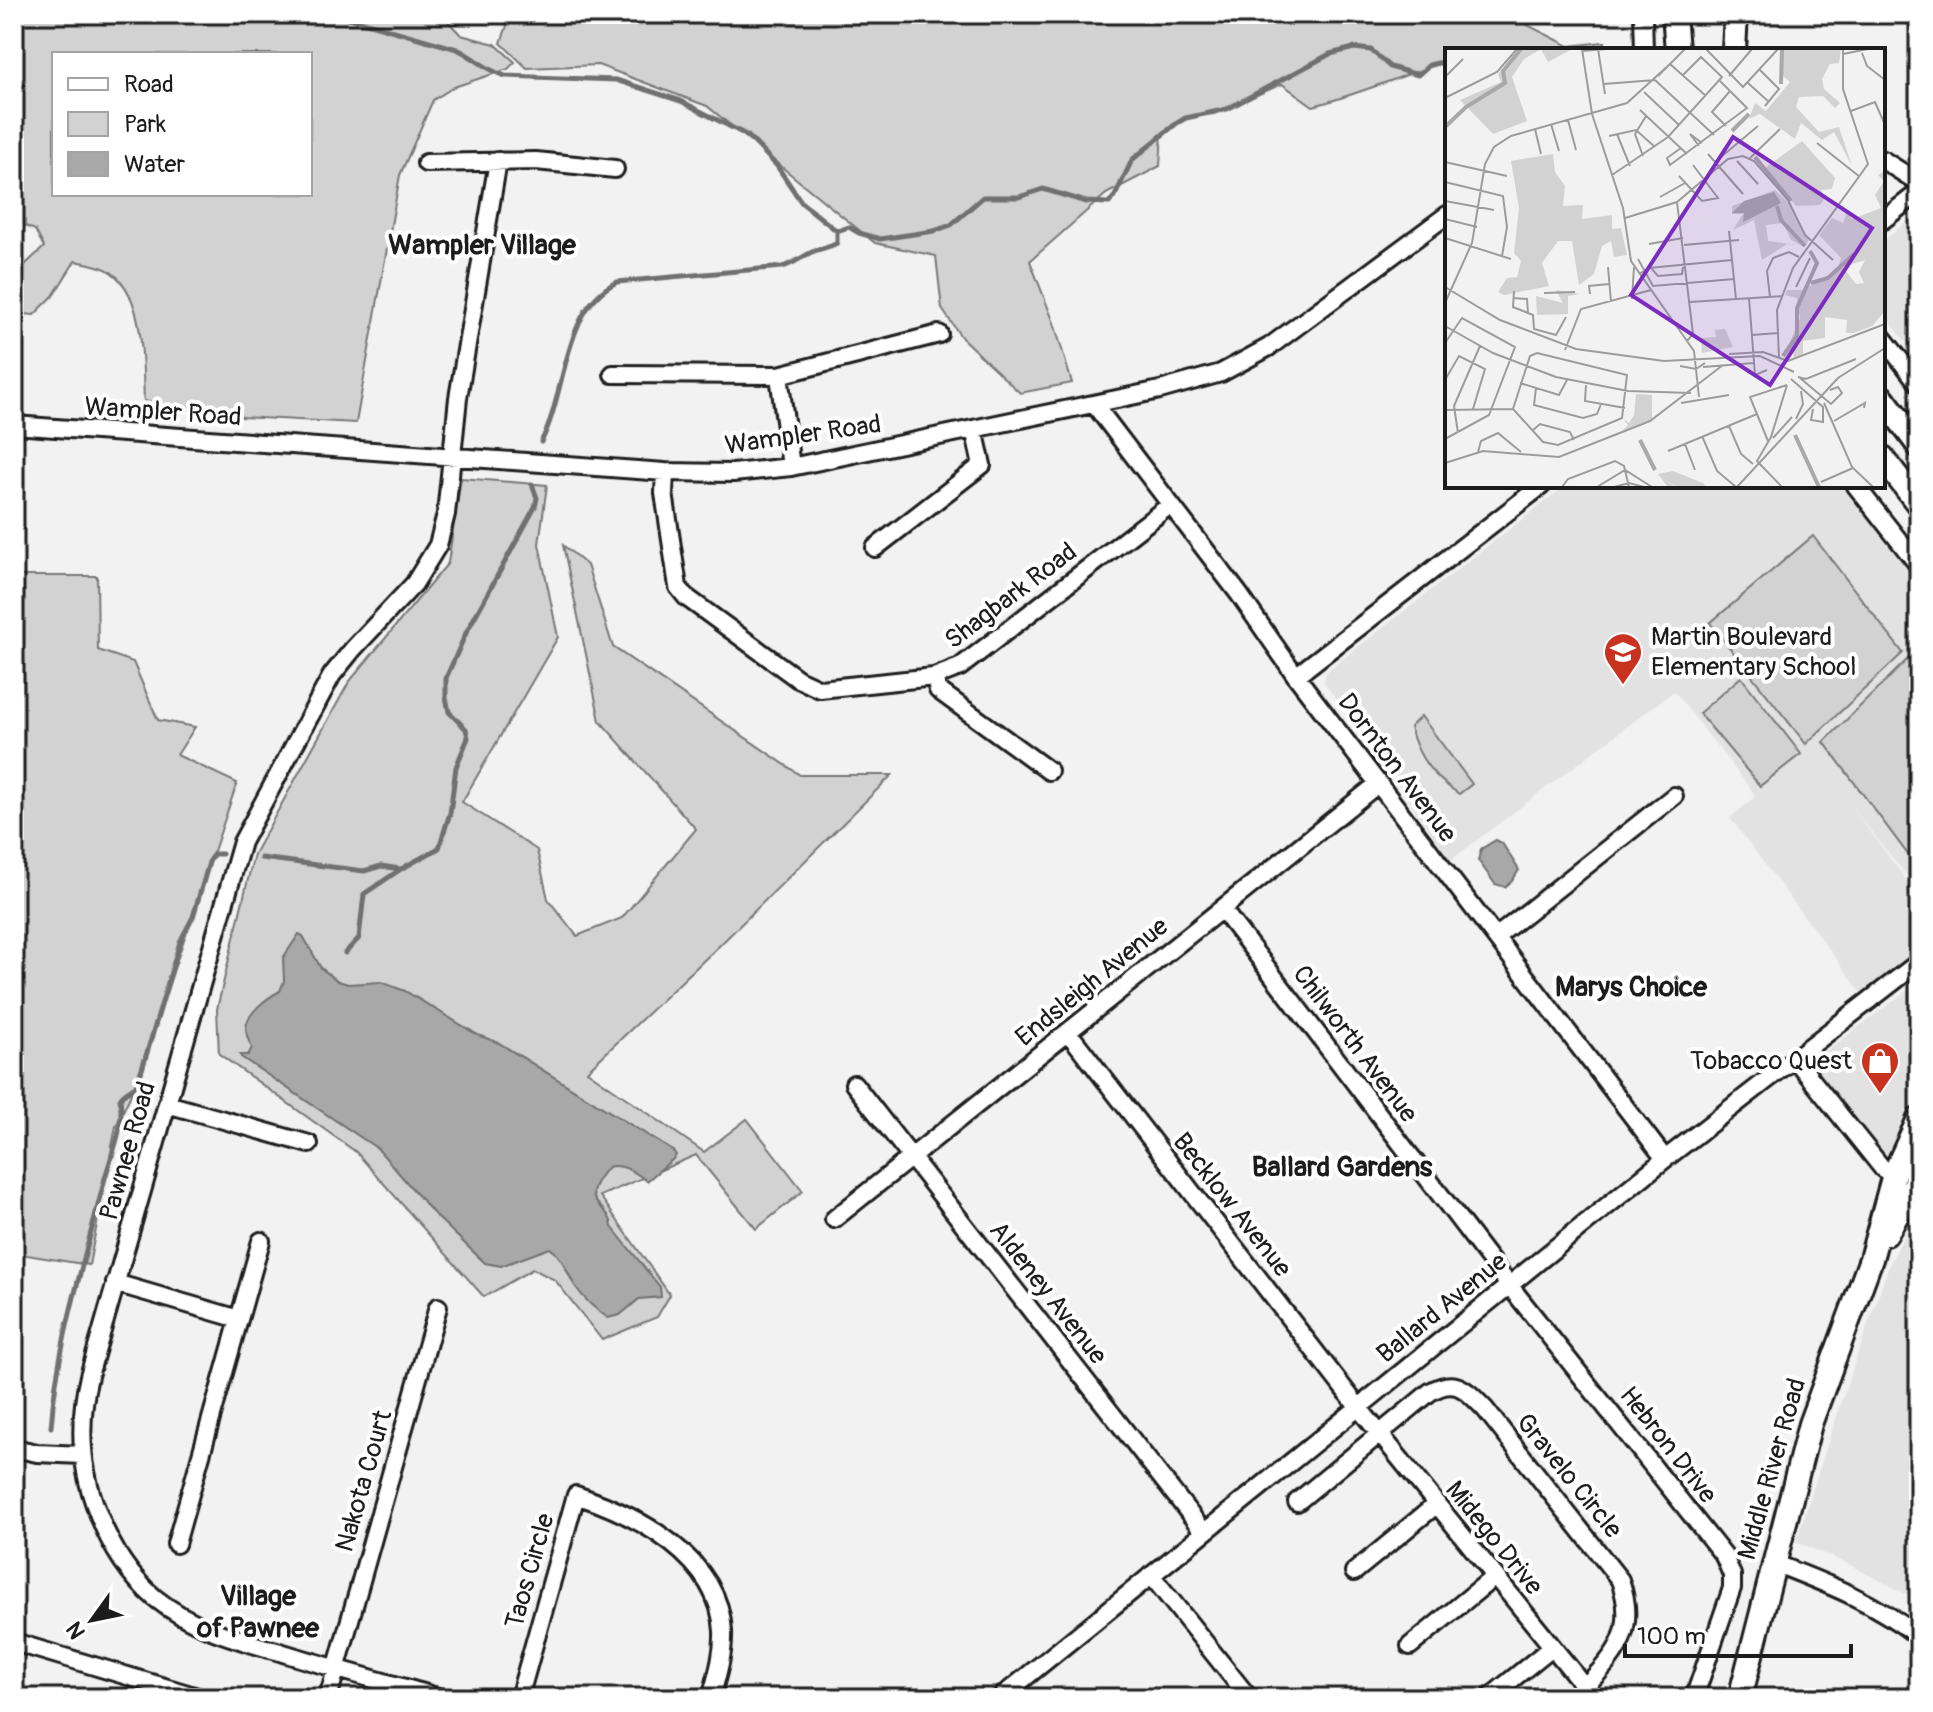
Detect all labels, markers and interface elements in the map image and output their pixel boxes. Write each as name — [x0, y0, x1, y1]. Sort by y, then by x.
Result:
inset map — [1445, 48, 1885, 488]
legend — [52, 52, 312, 196]
text: Road — [124, 70, 174, 99]
text: Park — [124, 110, 166, 139]
text: Water — [124, 150, 185, 179]
district label: Wampler Village — [388, 228, 577, 263]
street label: Wampler Road — [83, 391, 243, 433]
street label: Wampler Road — [723, 408, 883, 462]
street label: Shagbark Road — [939, 536, 1083, 656]
place label: Martin Boulevard Elementary School — [1651, 621, 1856, 683]
school or university icon: Martin Boulevard Elementary School — [1602, 631, 1644, 686]
street label: Dornton Avenue — [1331, 687, 1464, 849]
street label: Endsleigh Avenue — [1009, 911, 1175, 1053]
street label: Chilworth Avenue — [1286, 959, 1425, 1129]
district label: Marys Choice — [1555, 970, 1708, 1005]
shop icon: Tobacco Quest — [1859, 1040, 1901, 1095]
place label: Tobacco Quest — [1690, 1045, 1853, 1077]
street label: Pawnee Road — [93, 1078, 163, 1224]
street label: Becklow Avenue — [1166, 1126, 1298, 1284]
district label: Ballard Gardens — [1252, 1150, 1433, 1185]
street label: Aldeney Avenue — [982, 1215, 1114, 1371]
street label: Ballard Avenue — [1370, 1246, 1514, 1370]
street label: Middle River Road — [1731, 1375, 1813, 1563]
street label: Hebron Drive — [1612, 1380, 1724, 1510]
street label: Nakota Court — [329, 1406, 400, 1555]
street label: Gravelo Circle — [1509, 1407, 1629, 1545]
street label: Midego Drive — [1438, 1475, 1550, 1602]
street label: Taos Circle — [498, 1510, 562, 1632]
district label: Village of Pawnee — [196, 1579, 320, 1646]
north arrow — [52, 1580, 132, 1660]
scale bar — [1625, 1608, 1851, 1658]
text: N — [60, 1616, 92, 1644]
text: 100 m — [1637, 1622, 1706, 1651]

